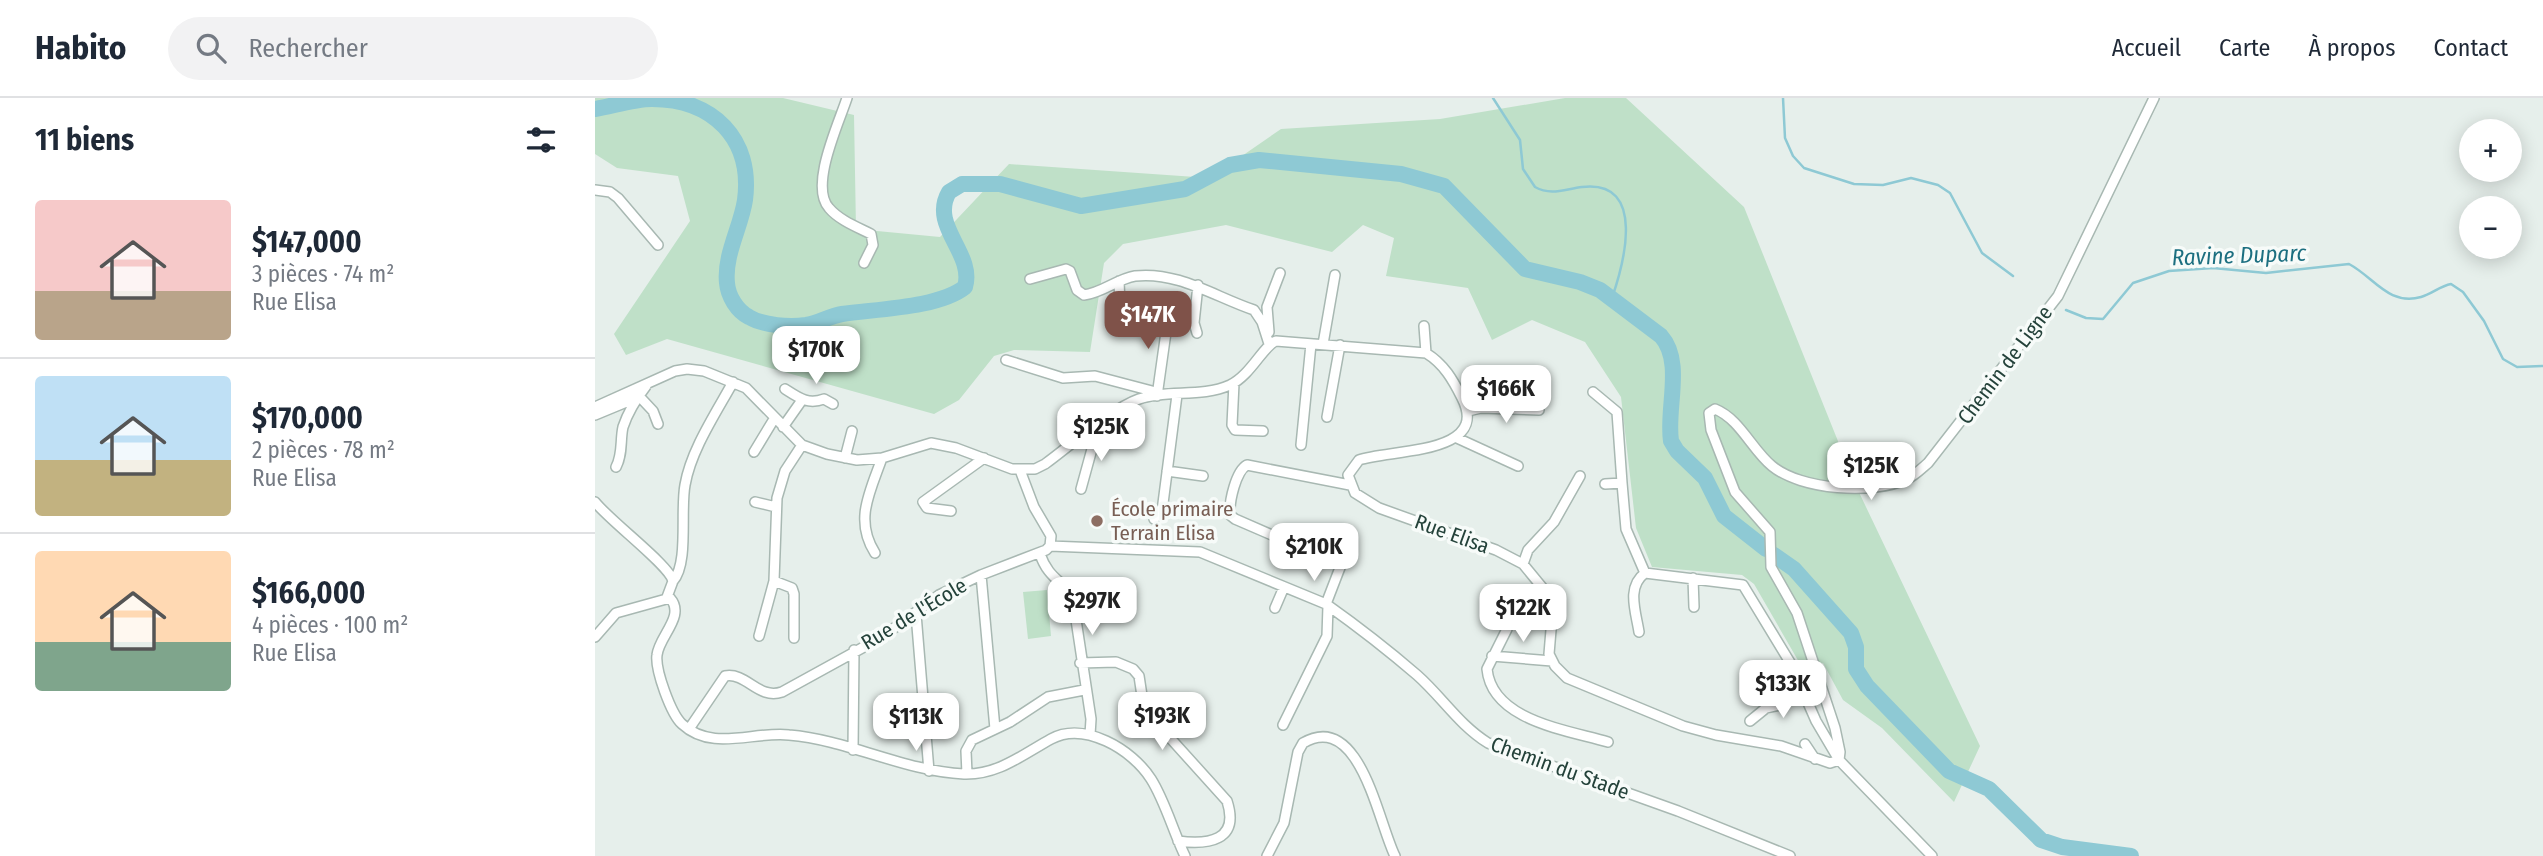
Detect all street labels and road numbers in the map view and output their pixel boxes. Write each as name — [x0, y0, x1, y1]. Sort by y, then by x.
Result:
street label: Chemin de Ligne — [1952, 301, 2058, 429]
street label: Rue Elisa — [1411, 509, 1493, 559]
street label: Rue de l'École — [856, 572, 972, 656]
street label: Chemin du Stade — [1487, 731, 1633, 805]

